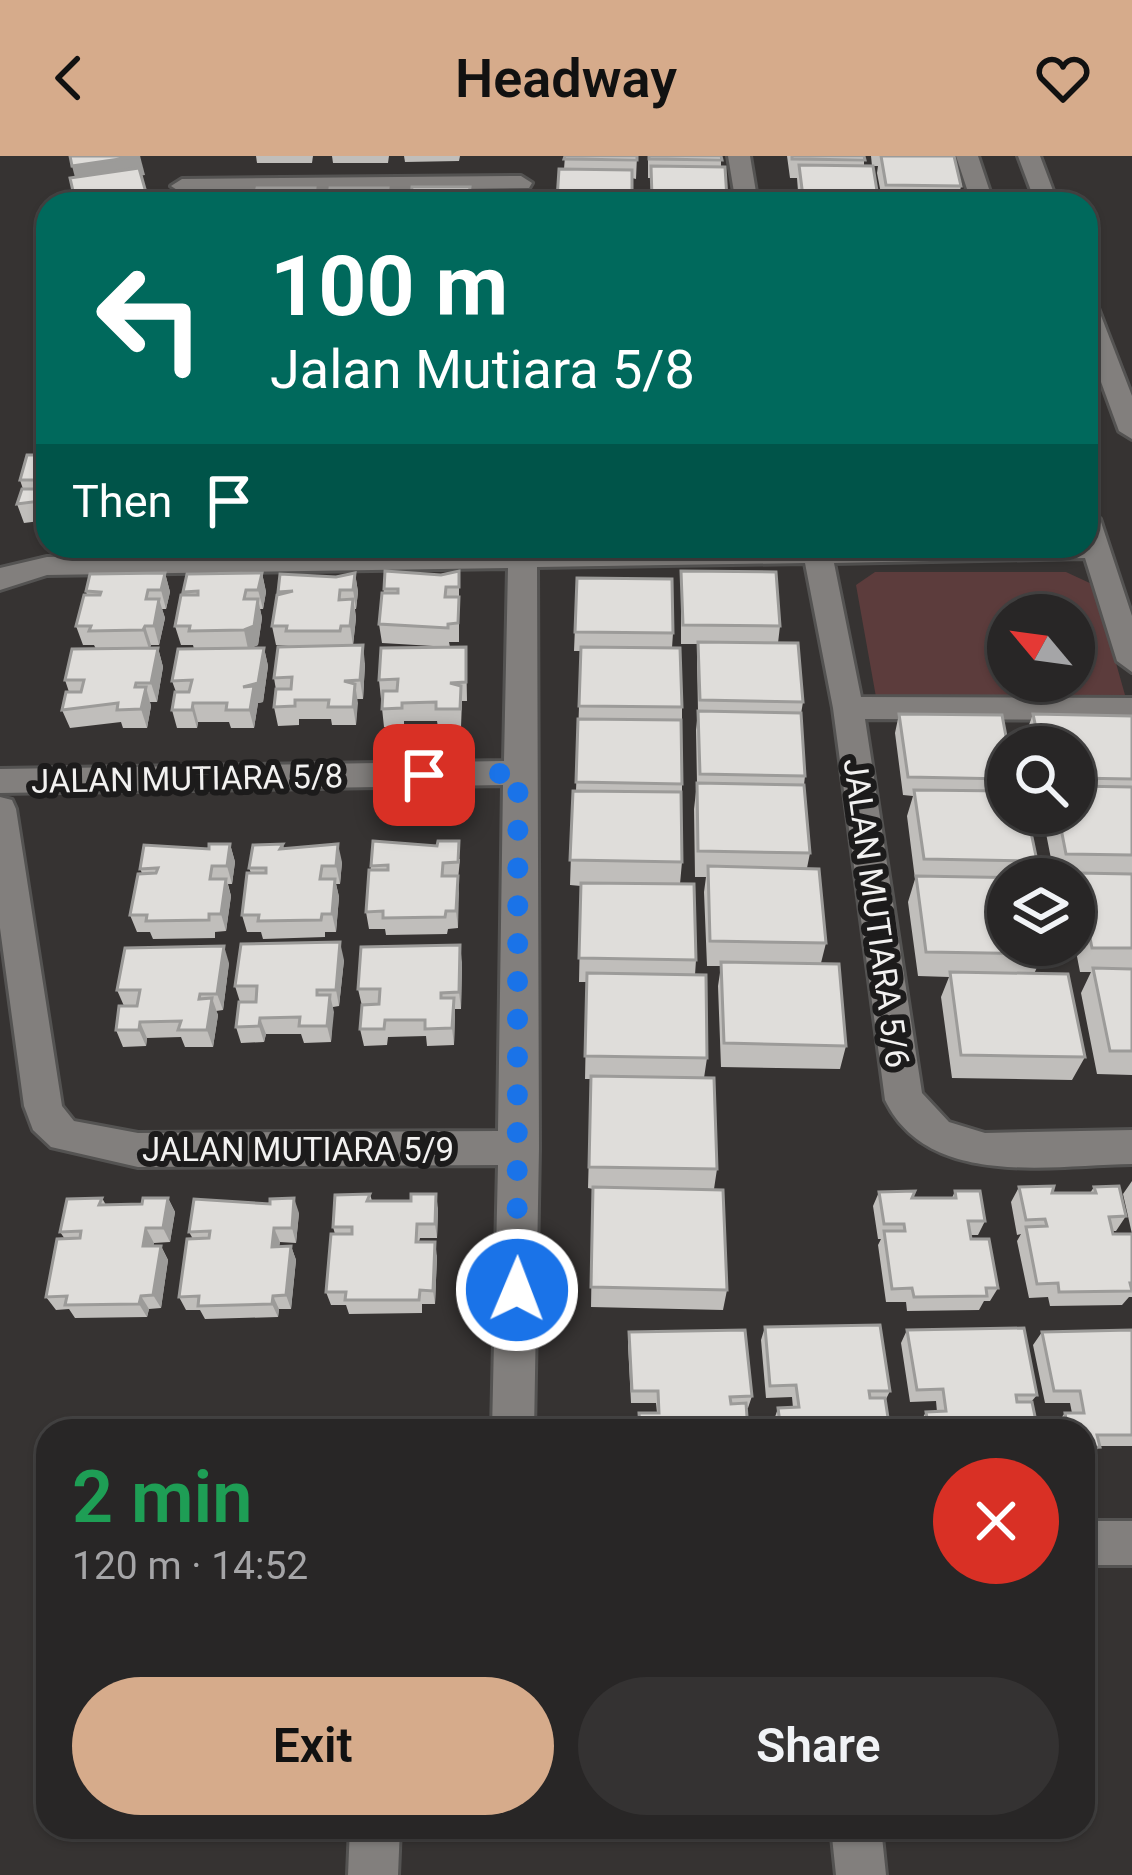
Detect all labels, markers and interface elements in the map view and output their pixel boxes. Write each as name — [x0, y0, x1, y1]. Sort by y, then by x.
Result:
icon: back — [36, 45, 102, 111]
icon: heart — [1030, 45, 1096, 111]
text: Headway — [455, 47, 677, 110]
text: 100 m — [270, 237, 508, 336]
icon: left — [72, 240, 228, 396]
text: Jalan Mutiara 5/8 — [270, 338, 695, 401]
icon: arrive — [196, 468, 262, 534]
text: Then — [72, 475, 172, 528]
north arrow — [987, 594, 1095, 702]
map controls — [987, 594, 1095, 966]
pin — [373, 724, 475, 826]
button: search — [987, 726, 1095, 834]
icon: arrive — [391, 742, 457, 808]
street label: JALAN MUTIARA 5/8 — [31, 756, 343, 801]
street label: JALAN MUTIARA 5/6 — [835, 756, 918, 1070]
button: layers — [987, 858, 1095, 966]
street label: JALAN MUTIARA 5/9 — [142, 1130, 454, 1169]
position arrow — [454, 1227, 580, 1353]
text: 2 min — [72, 1455, 253, 1540]
button: close — [933, 1458, 1059, 1584]
text: 120 m · 14:52 — [72, 1543, 308, 1589]
button: Exit — [72, 1677, 554, 1815]
button: Share — [578, 1677, 1059, 1815]

